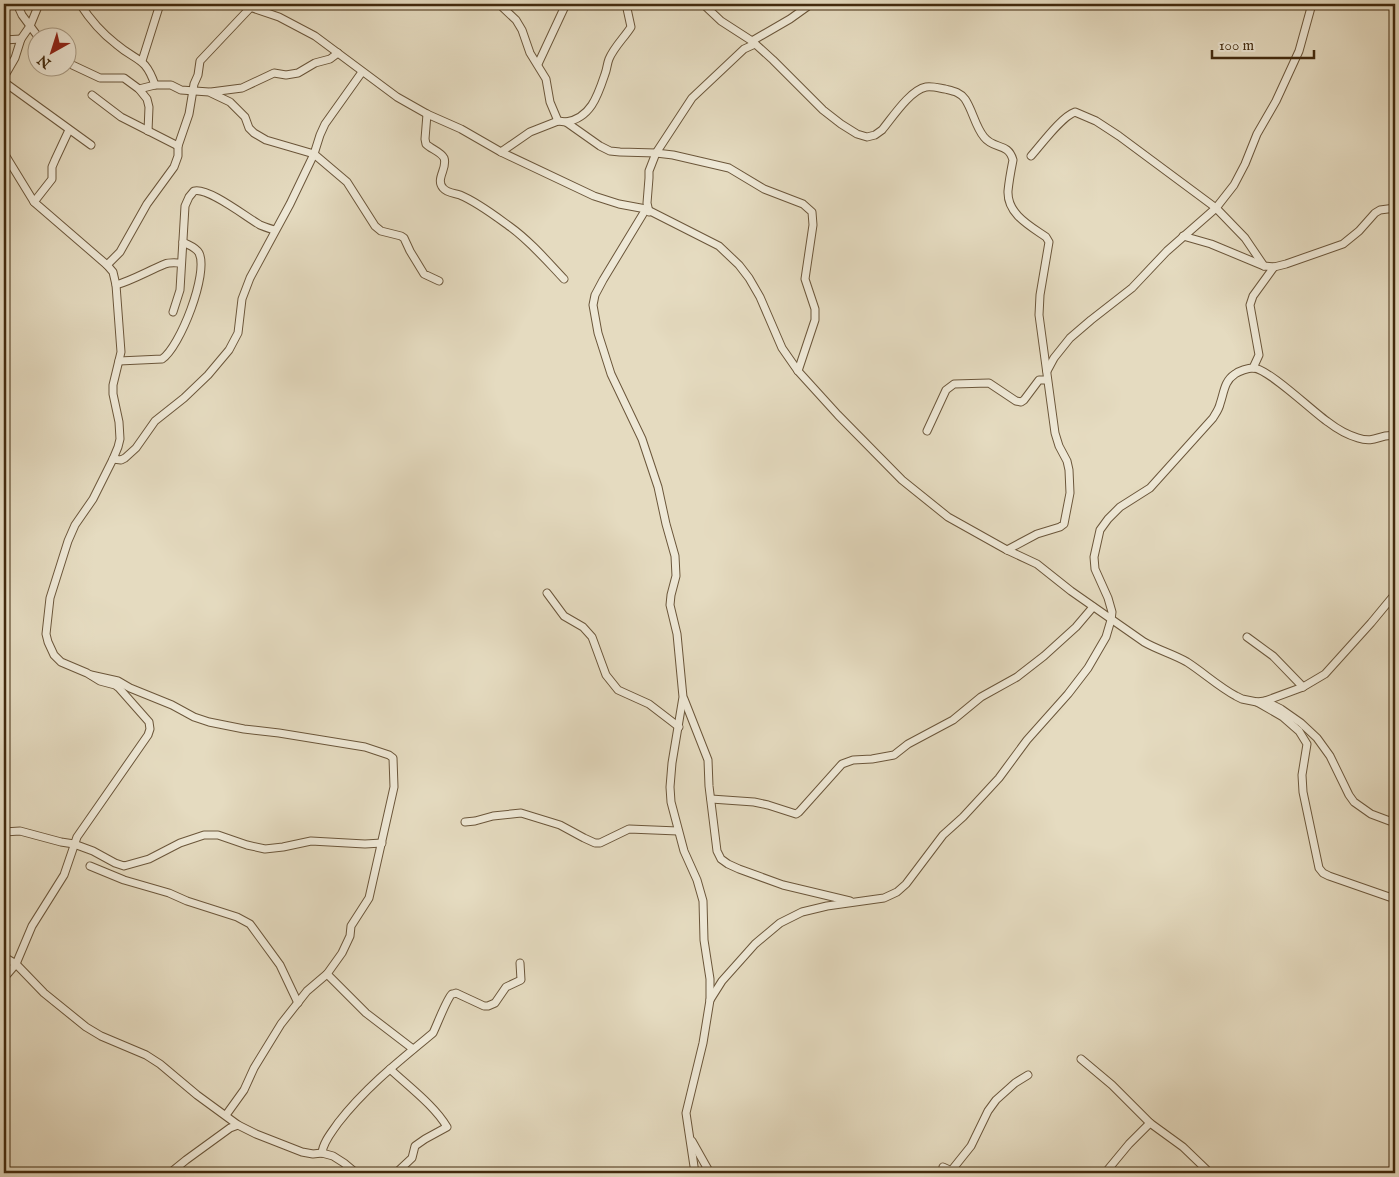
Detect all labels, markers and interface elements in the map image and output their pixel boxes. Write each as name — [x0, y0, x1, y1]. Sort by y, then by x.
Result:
north arrow — [28, 28, 78, 78]
scale bar — [1212, 28, 1314, 60]
text: 100 m — [1219, 36, 1255, 55]
text: N — [34, 51, 56, 73]

